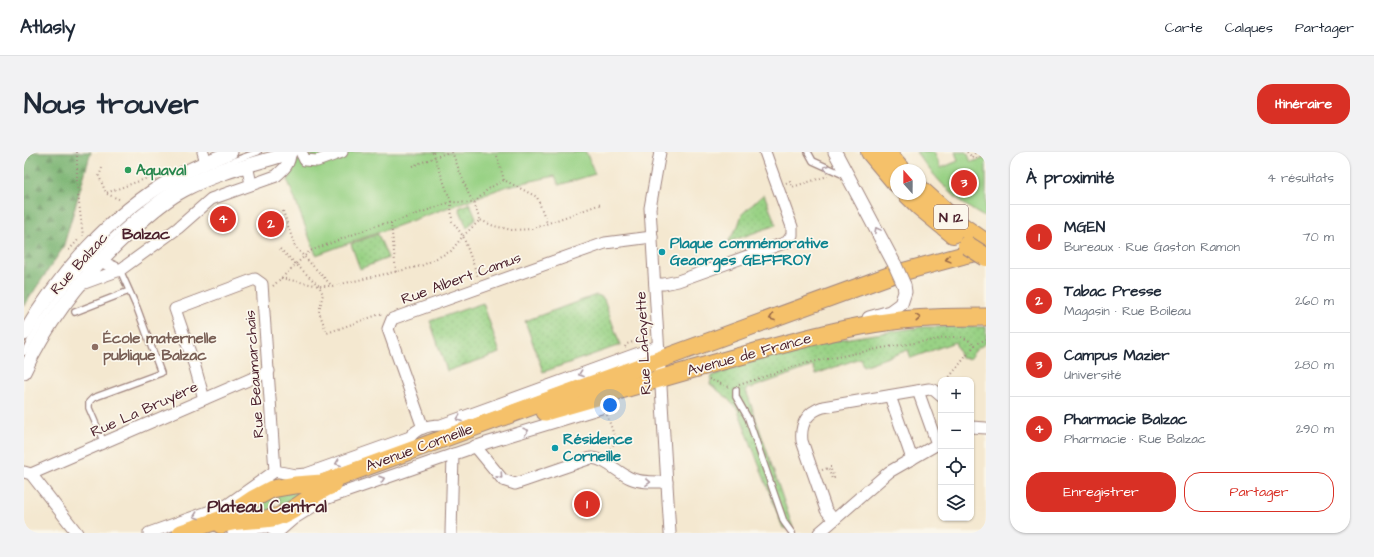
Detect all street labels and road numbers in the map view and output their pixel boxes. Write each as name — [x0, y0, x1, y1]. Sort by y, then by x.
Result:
road number: N 12 — [934, 205, 968, 229]
street label: Rue Balzac — [46, 227, 113, 299]
street label: Rue Albert Camus — [398, 247, 525, 310]
street label: Rue Lafayette — [630, 291, 658, 395]
street label: Rue Beaumarchais — [240, 309, 269, 439]
street label: Avenue de France — [685, 328, 814, 381]
street label: Rue La Bruyère — [87, 376, 202, 444]
street label: Avenue Corneille — [363, 418, 476, 477]

